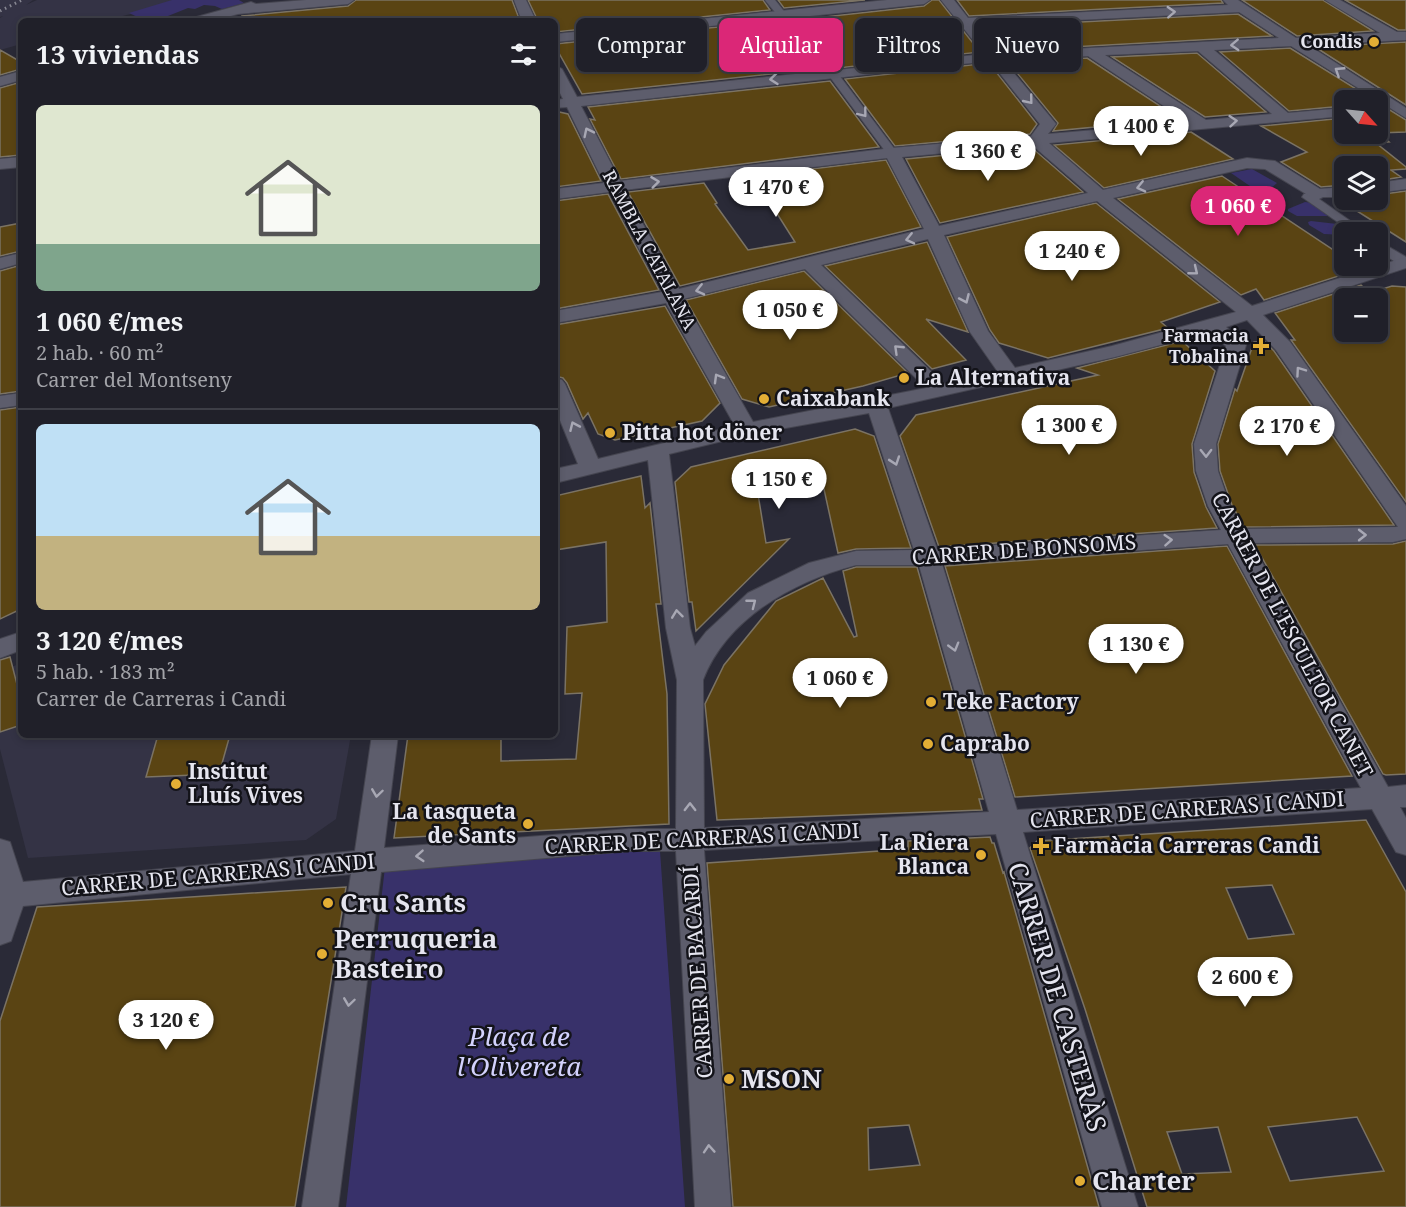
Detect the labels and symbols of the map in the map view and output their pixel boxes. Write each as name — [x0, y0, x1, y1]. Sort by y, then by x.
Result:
one-way arrow — [1166, 5, 1175, 18]
place label: Condis — [1300, 29, 1362, 53]
marker: Condis — [1367, 35, 1381, 49]
one-way arrow — [1231, 39, 1240, 52]
one-way arrow — [1335, 67, 1346, 78]
one-way arrow — [770, 72, 779, 85]
north arrow — [1334, 90, 1388, 144]
one-way arrow — [1021, 93, 1032, 104]
one-way arrow — [856, 106, 867, 117]
pin: 1 400 € — [1086, 106, 1196, 157]
one-way arrow — [1228, 115, 1237, 128]
one-way arrow — [584, 127, 596, 138]
pin: 1 360 € — [933, 131, 1043, 182]
street label: RAMBLA CATALANA — [598, 166, 702, 334]
pin: 1 470 € — [721, 167, 831, 218]
one-way arrow — [650, 177, 659, 189]
one-way arrow — [1137, 180, 1147, 193]
pin: 1 060 € — [1183, 186, 1293, 237]
pin: 1 240 € — [1017, 231, 1127, 282]
one-way arrow — [905, 232, 915, 245]
one-way arrow — [1187, 264, 1198, 275]
one-way arrow — [695, 282, 705, 295]
pin: 1 050 € — [735, 290, 845, 341]
one-way arrow — [957, 293, 969, 304]
place label: Farmacia Tobalina — [1163, 323, 1249, 368]
marker: Farmacia Tobalina — [1254, 339, 1268, 353]
one-way arrow — [894, 345, 904, 356]
place label: La Alternativa — [916, 363, 1070, 391]
one-way arrow — [1296, 366, 1307, 377]
marker: La Alternativa — [897, 371, 911, 385]
one-way arrow — [714, 374, 726, 384]
place label: Caixabank — [776, 384, 890, 412]
marker: Caixabank — [757, 392, 771, 406]
pin: 1 300 € — [1014, 405, 1124, 456]
pin: 2 170 € — [1232, 406, 1342, 457]
place label: Pitta hot döner — [622, 418, 782, 446]
one-way arrow — [569, 422, 581, 433]
marker: Pitta hot döner — [603, 426, 617, 440]
one-way arrow — [1200, 448, 1212, 457]
one-way arrow — [888, 455, 901, 466]
pin: 1 150 € — [724, 459, 834, 510]
street label: CARRER DE L'ESCULTOR CANET — [1206, 487, 1380, 782]
street label: CARRER DE BONSOMS — [911, 527, 1137, 571]
one-way arrow — [1358, 529, 1367, 541]
one-way arrow — [1163, 534, 1172, 547]
one-way arrow — [746, 599, 757, 610]
one-way arrow — [671, 609, 683, 618]
pin: 1 130 € — [1081, 624, 1191, 675]
one-way arrow — [947, 641, 959, 651]
pin: 1 060 € — [785, 658, 895, 709]
place label: Teke Factory — [943, 687, 1080, 715]
marker: Teke Factory — [924, 695, 938, 709]
place label: Caprabo — [940, 729, 1030, 757]
marker: Caprabo — [921, 737, 935, 751]
place label: Institut Lluís Vives — [188, 757, 303, 809]
marker: Institut Lluís Vives — [169, 777, 183, 791]
street label: CARRER DE CARRERAS I CANDI — [1029, 784, 1345, 834]
one-way arrow — [372, 788, 384, 798]
place label: La tasqueta de Sants — [392, 797, 516, 849]
one-way arrow — [684, 803, 696, 812]
street label: CARRER DE CARRERAS I CANDI — [544, 816, 860, 860]
marker: La tasqueta de Sants — [521, 817, 535, 831]
place label: La Riera Blanca — [880, 828, 969, 880]
place label: Farmàcia Carreras Candi — [1053, 831, 1320, 859]
marker: Farmàcia Carreras Candi — [1034, 839, 1048, 853]
street label: CARRER DE CARRERAS I CANDI — [60, 846, 376, 902]
marker: La Riera Blanca — [974, 848, 988, 862]
one-way arrow — [416, 849, 425, 862]
street label: CARRER DE CASTERÀS — [1000, 858, 1116, 1136]
street label: CARRER DE BACARDÍ — [676, 865, 718, 1080]
place label: Cru Sants — [340, 884, 466, 920]
marker: Cru Sants — [321, 896, 335, 910]
place label: Perruqueria Basteiro — [334, 920, 497, 986]
marker: Perruqueria Basteiro — [315, 947, 329, 961]
pin: 2 600 € — [1190, 957, 1300, 1008]
one-way arrow — [343, 997, 355, 1006]
pin: 3 120 € — [111, 1000, 221, 1051]
park label: Plaça de l'Olivereta — [457, 1018, 581, 1084]
place label: MSON — [741, 1060, 822, 1096]
marker: MSON — [722, 1072, 736, 1086]
one-way arrow — [703, 1144, 716, 1153]
place label: Charter — [1092, 1162, 1195, 1198]
marker: Charter — [1073, 1174, 1087, 1188]

